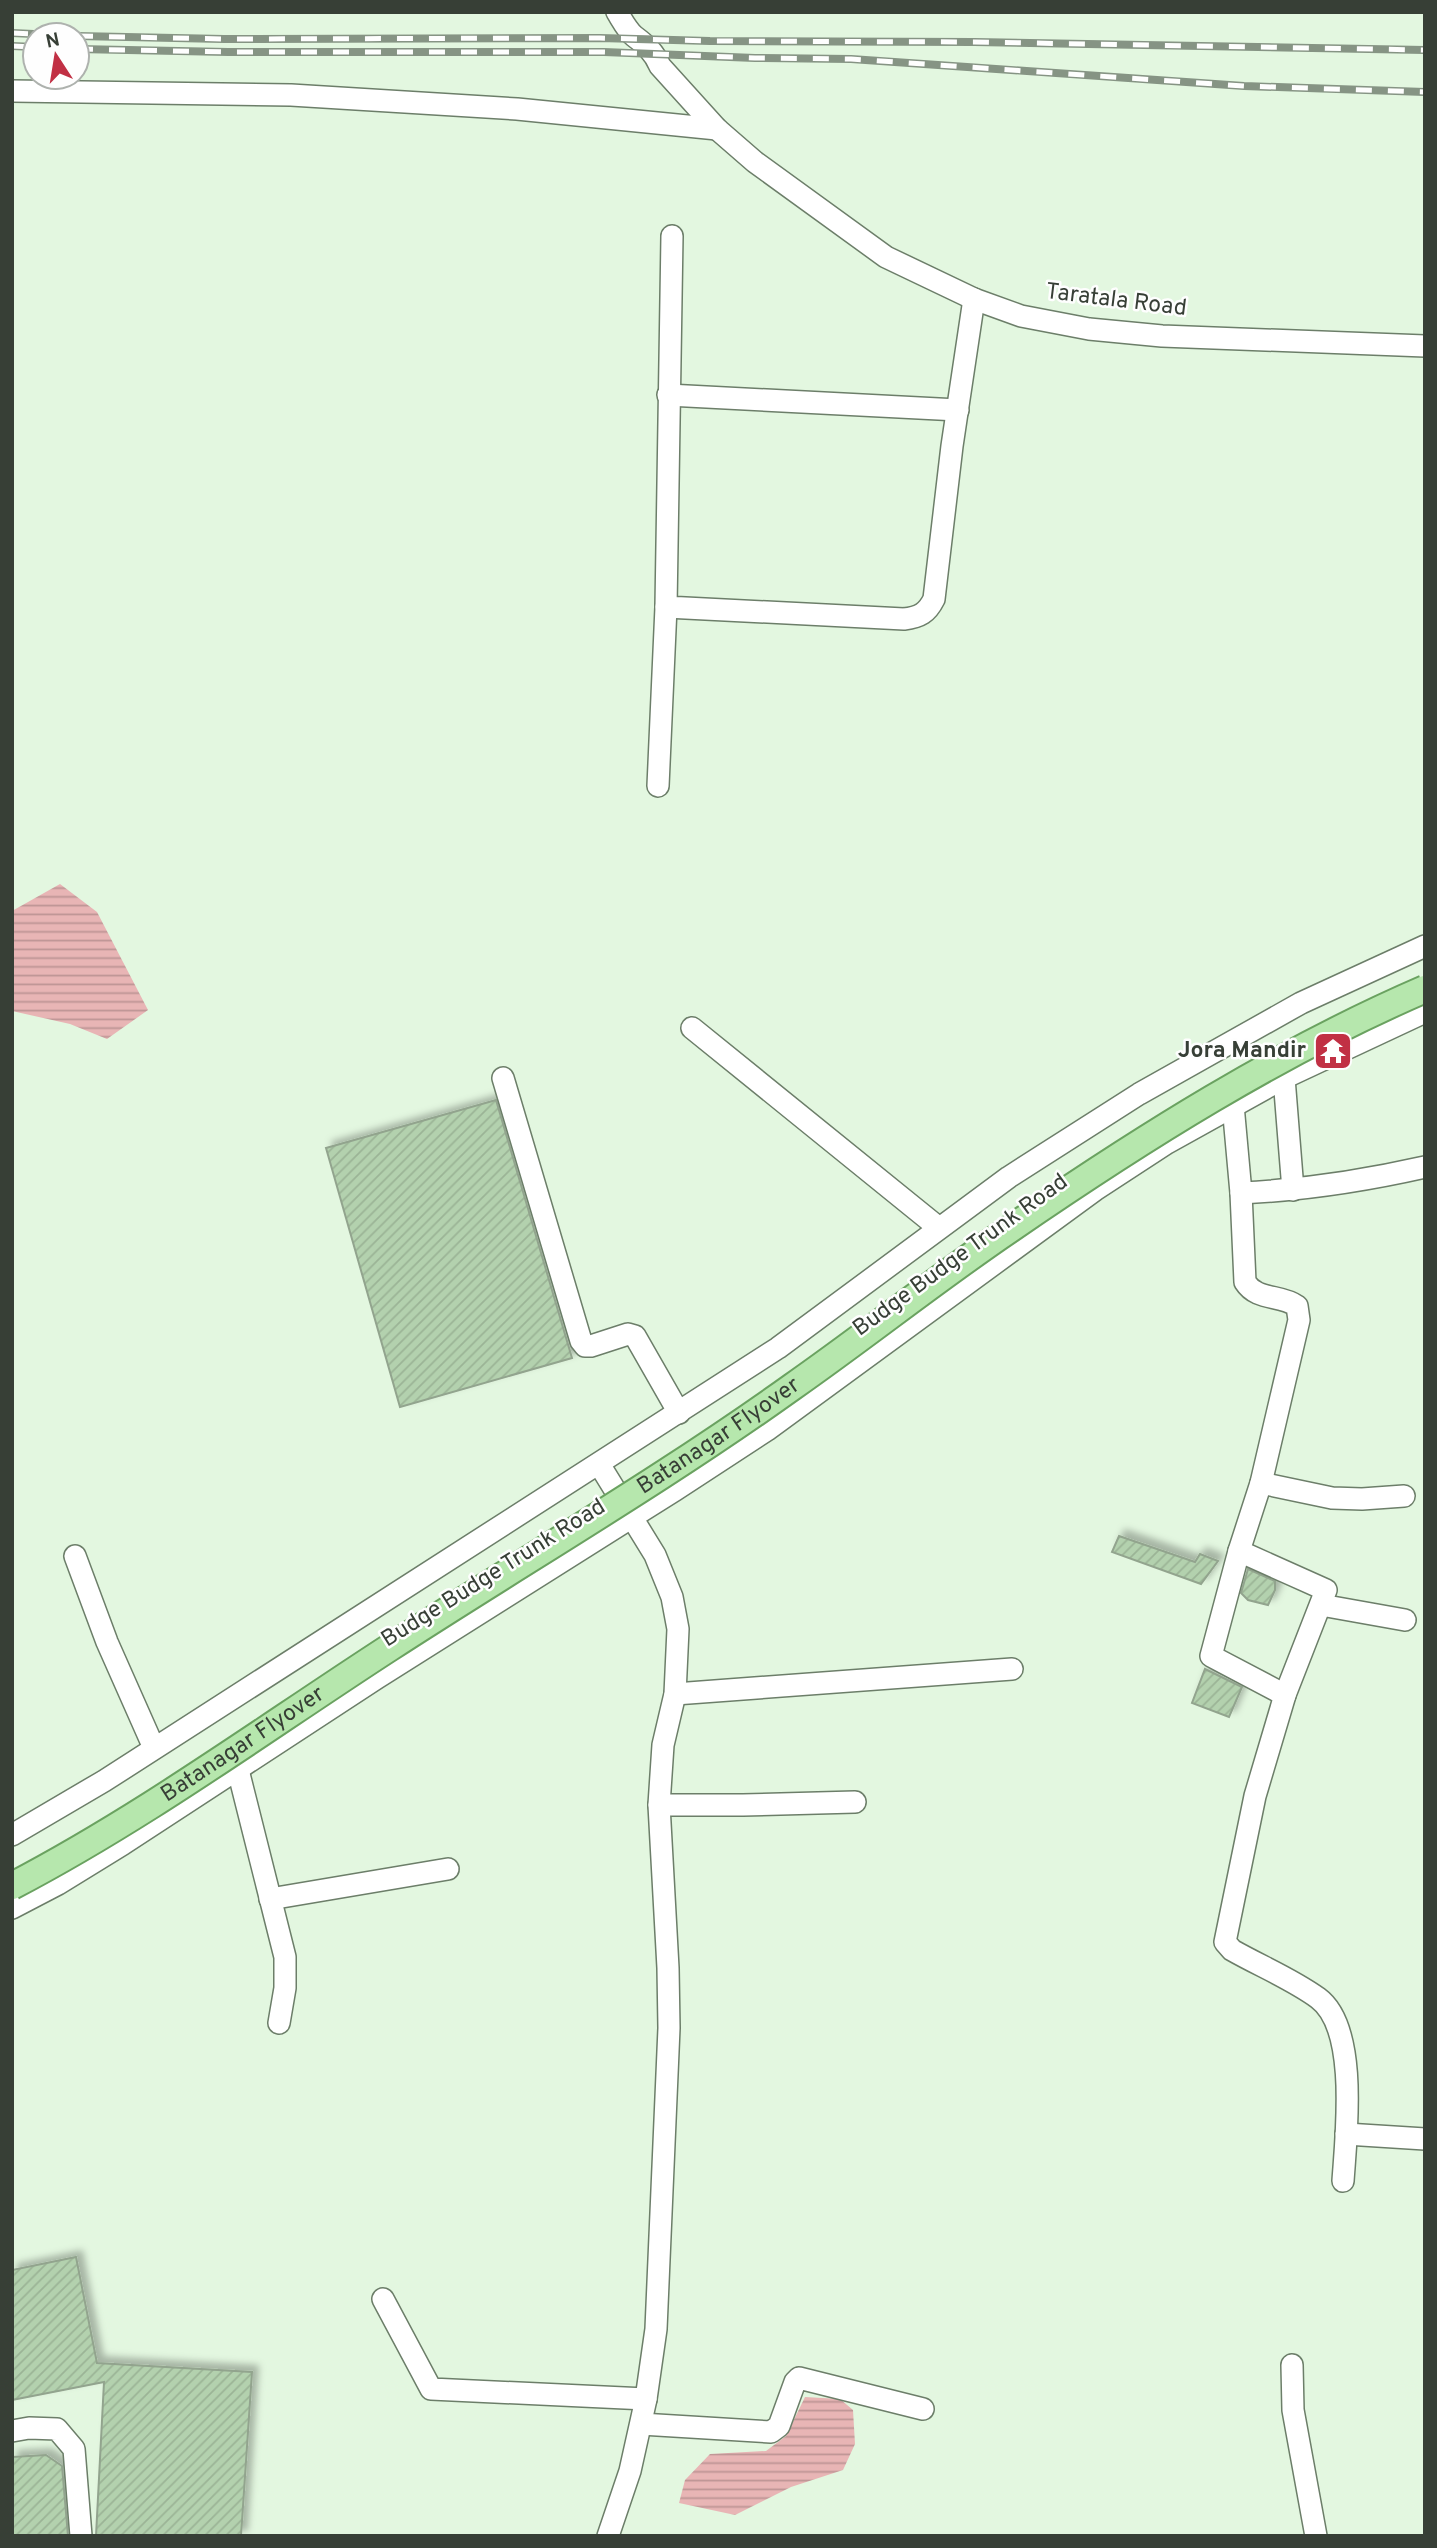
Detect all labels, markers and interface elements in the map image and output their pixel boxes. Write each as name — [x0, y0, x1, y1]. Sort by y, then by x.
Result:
north arrow — [21, 21, 91, 91]
text: N — [44, 28, 62, 54]
street label: Taratala Road — [1044, 278, 1188, 324]
temple icon: Jora Mandir — [1312, 1030, 1354, 1072]
place label: Jora Mandir — [1178, 1037, 1306, 1066]
street label: Budge Budge Trunk Road — [848, 1168, 1074, 1344]
street label: Batanagar Flyover — [632, 1371, 806, 1502]
street label: Budge Budge Trunk Road — [376, 1493, 612, 1655]
street label: Batanagar Flyover — [156, 1680, 330, 1809]

